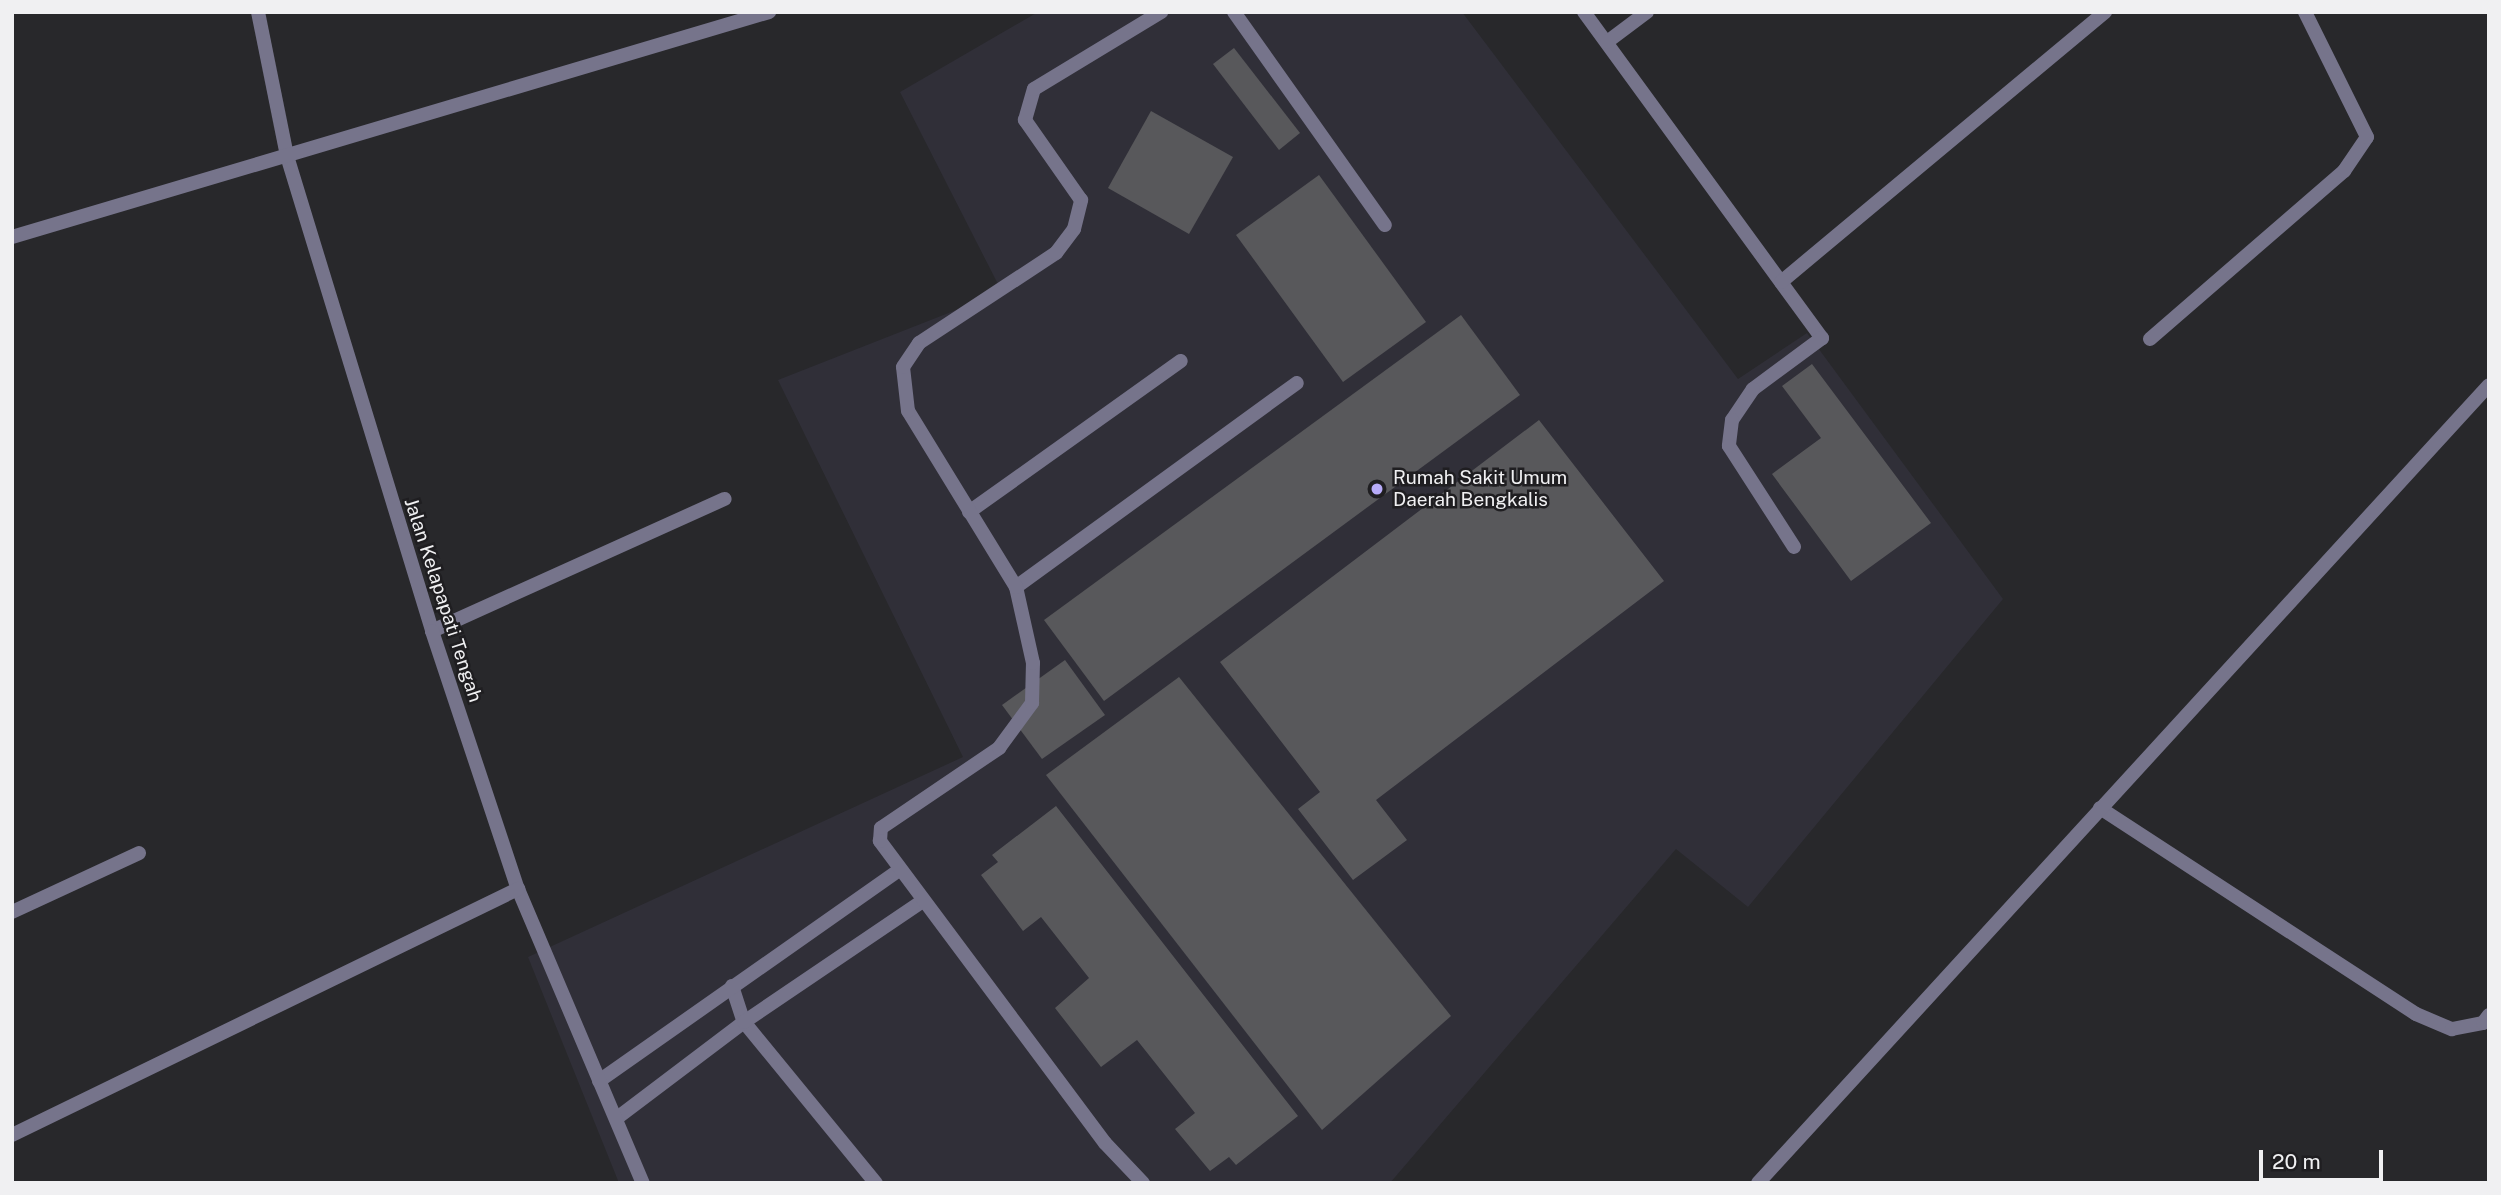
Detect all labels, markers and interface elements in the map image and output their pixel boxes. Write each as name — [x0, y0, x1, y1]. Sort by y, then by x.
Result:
place label: Rumah Sakit Umum Daerah Bengkalis — [1393, 467, 1567, 511]
marker: Rumah Sakit Umum Daerah Bengkalis — [1367, 479, 1387, 499]
street label: Jalan Kelapapati Tengah — [399, 495, 487, 705]
scale bar — [2263, 1136, 2387, 1180]
text: 20 m — [2272, 1149, 2321, 1174]

